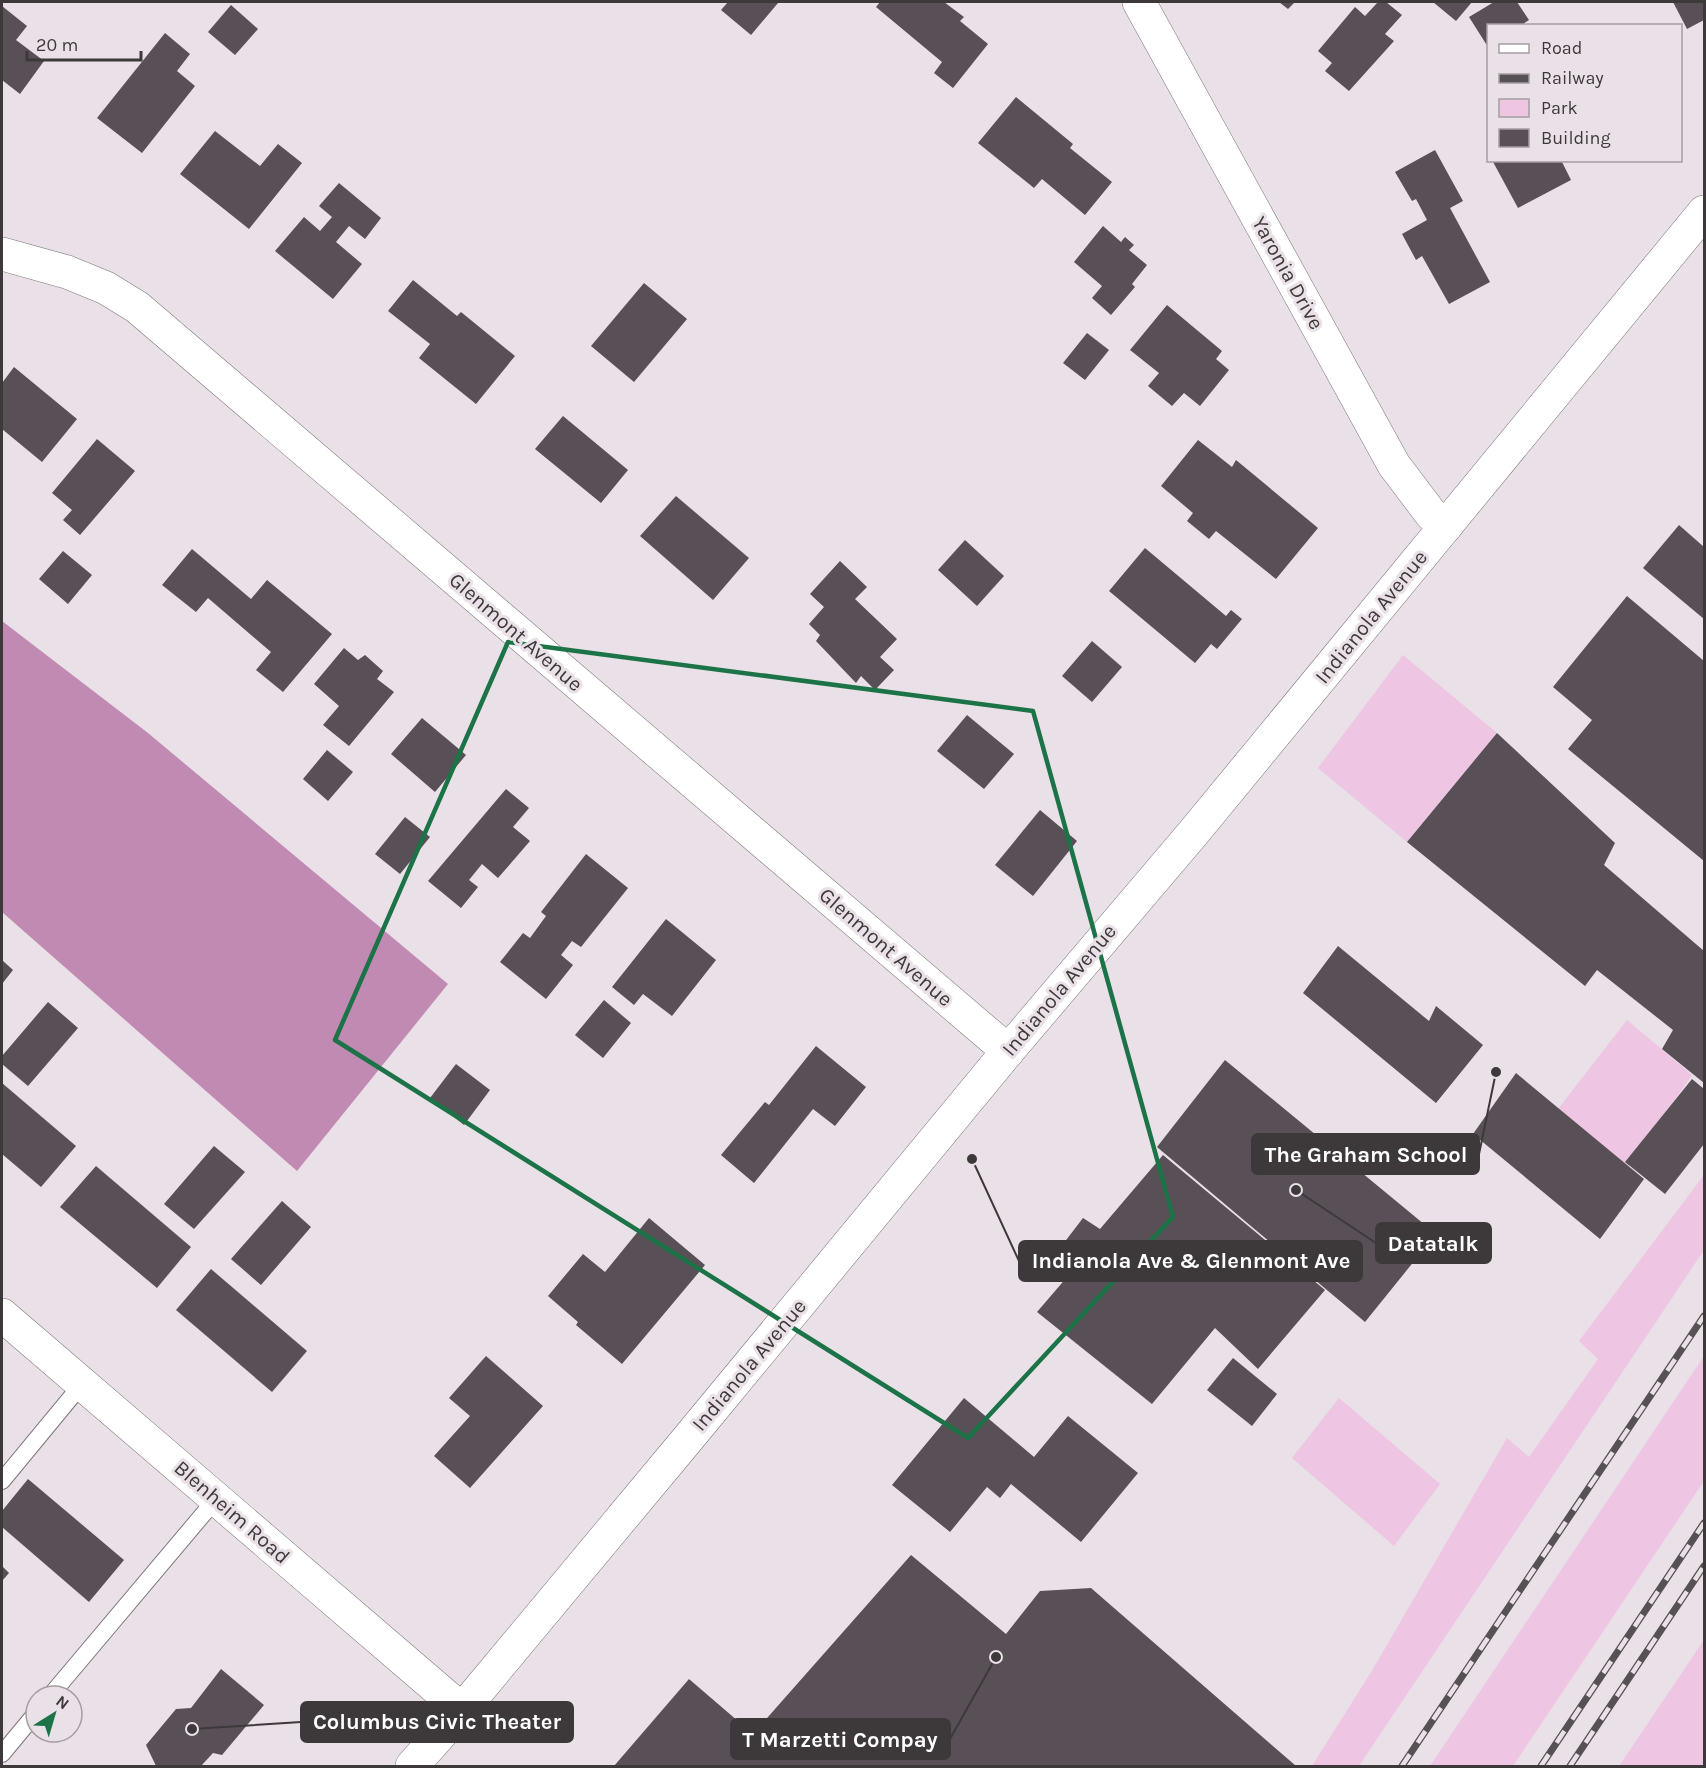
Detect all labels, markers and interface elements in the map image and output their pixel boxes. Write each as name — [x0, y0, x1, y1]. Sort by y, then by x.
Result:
scale bar — [27, 24, 141, 62]
legend — [1487, 24, 1682, 162]
text: 20 m — [36, 34, 78, 56]
text: Road — [1541, 37, 1582, 59]
text: Railway — [1541, 67, 1604, 89]
text: Park — [1541, 97, 1578, 119]
text: Building — [1541, 127, 1611, 149]
street label: Yaronia Drive — [1247, 212, 1329, 334]
street label: Indianola Avenue — [1310, 546, 1432, 688]
street label: Glenmont Avenue — [444, 568, 588, 696]
street label: Glenmont Avenue — [814, 883, 958, 1011]
street label: Indianola Avenue — [997, 919, 1121, 1061]
callout: The Graham School — [1252, 1134, 1479, 1174]
text: The Graham School — [1264, 1142, 1468, 1168]
callout: Datatalk — [1376, 1223, 1491, 1263]
text: Datatalk — [1388, 1231, 1478, 1257]
callout: Indianola Ave & Glenmont Ave — [1019, 1241, 1362, 1281]
text: Indianola Ave & Glenmont Ave — [1032, 1248, 1350, 1274]
street label: Indianola Avenue — [687, 1294, 811, 1436]
street label: Blenheim Road — [169, 1455, 295, 1569]
north arrow — [24, 1684, 84, 1744]
text: N — [52, 1691, 73, 1713]
callout: Columbus Civic Theater — [301, 1702, 573, 1742]
text: Columbus Civic Theater — [313, 1709, 561, 1735]
callout: T Marzetti Compay — [731, 1719, 950, 1759]
text: T Marzetti Compay — [742, 1727, 938, 1753]

